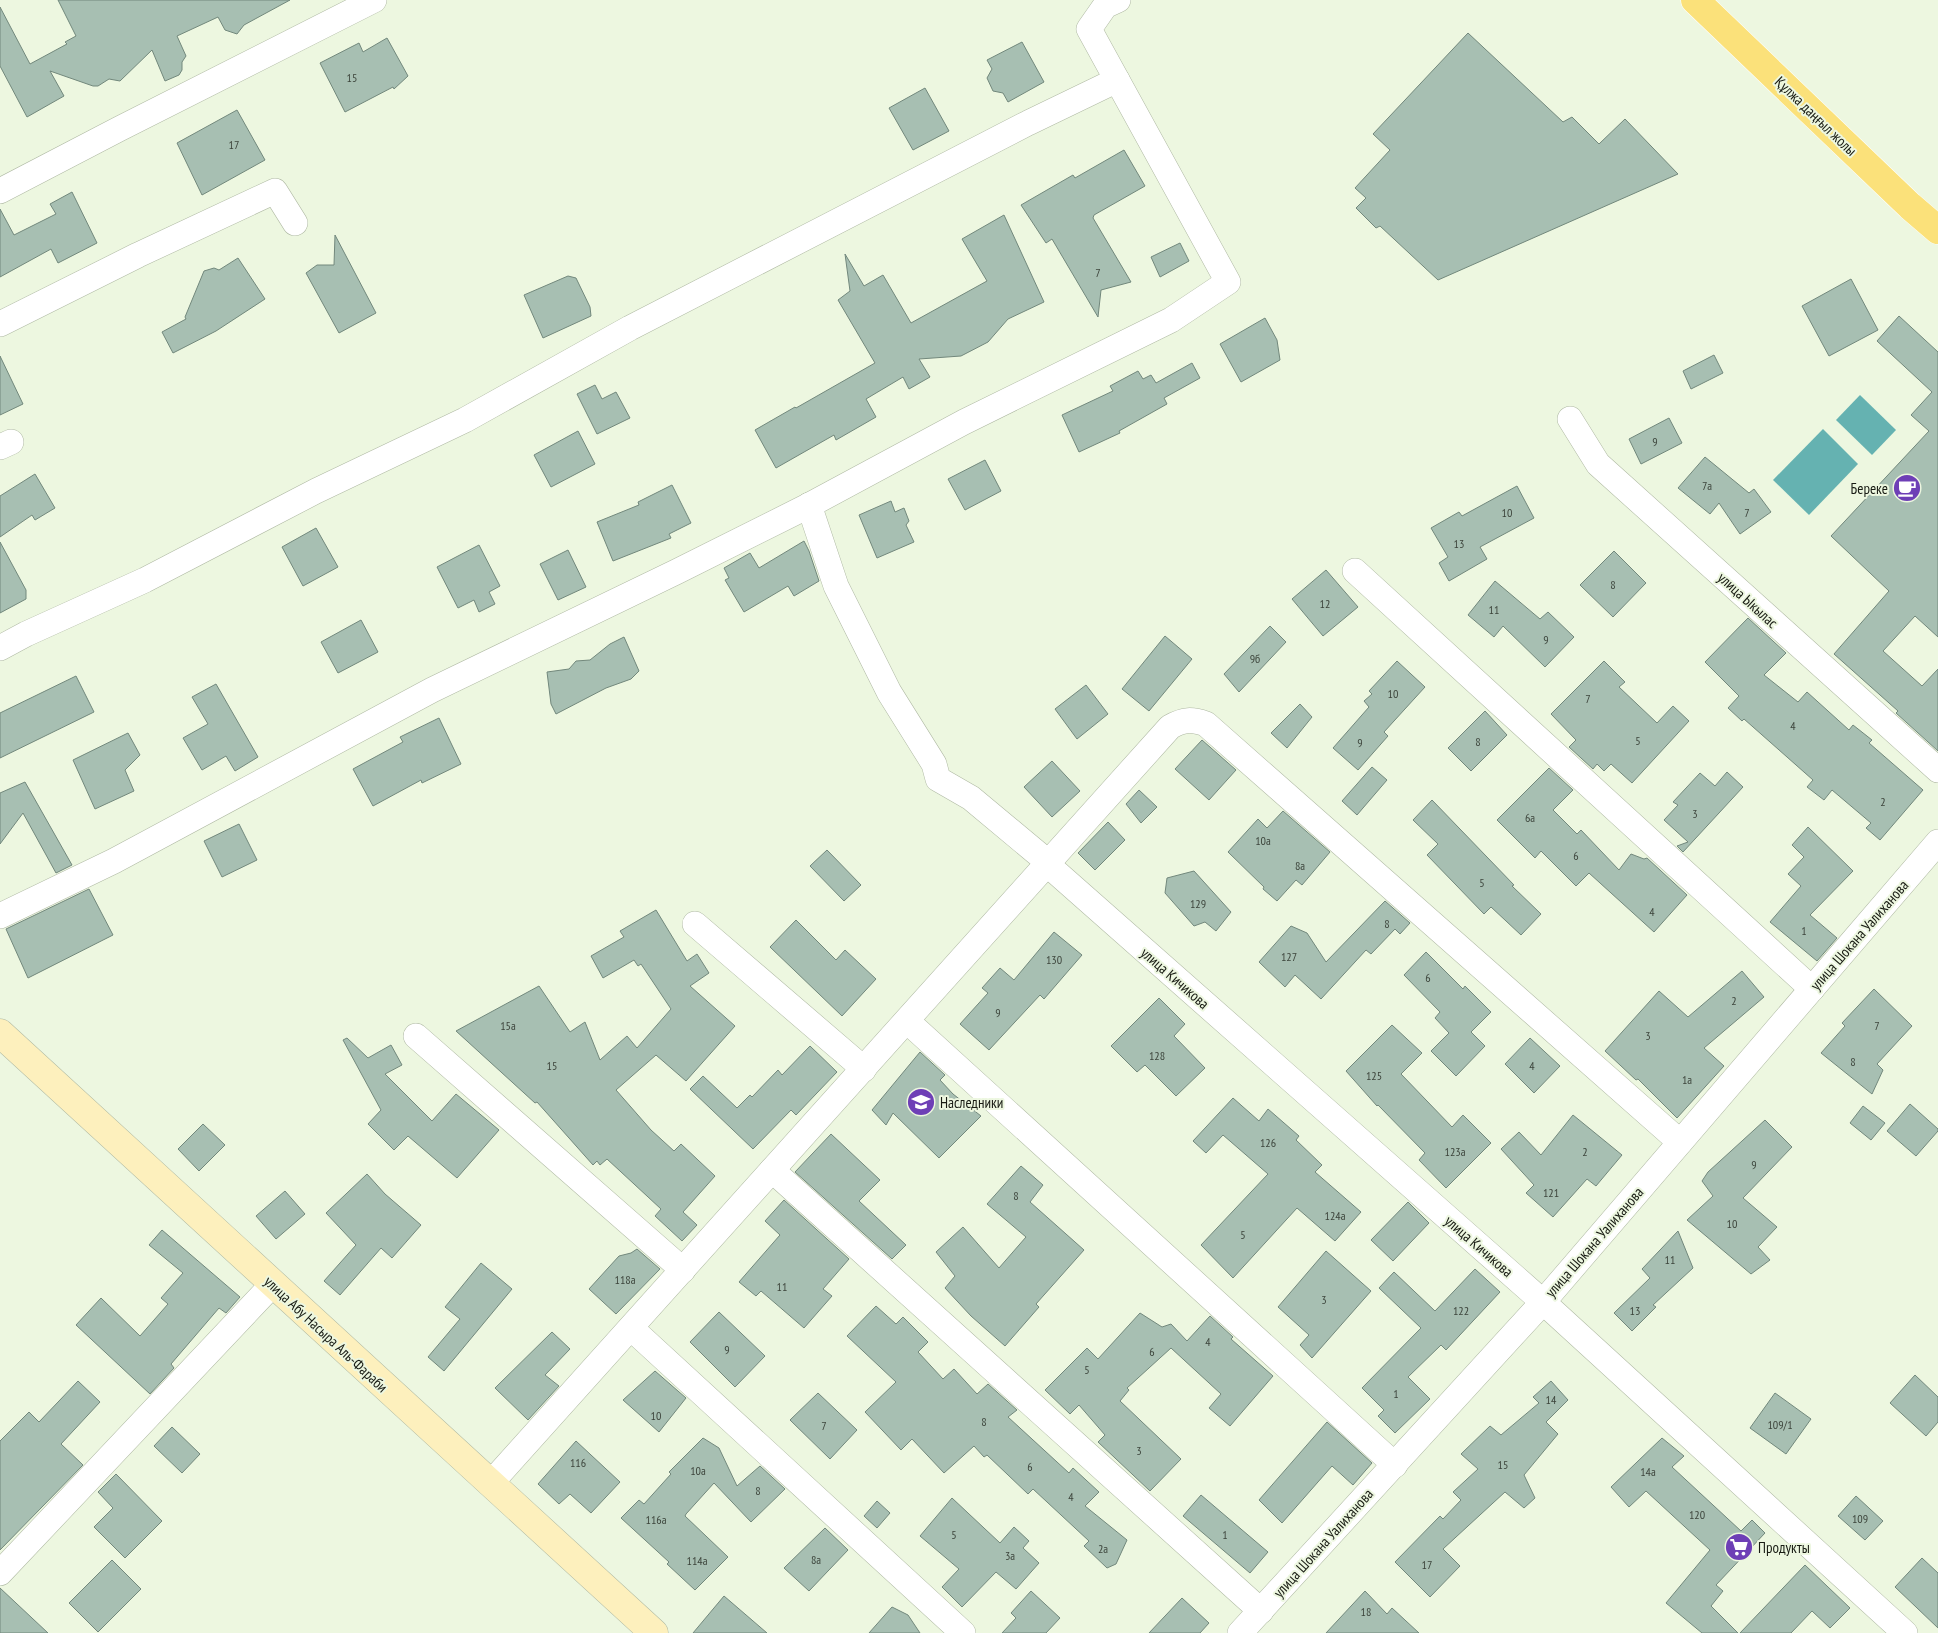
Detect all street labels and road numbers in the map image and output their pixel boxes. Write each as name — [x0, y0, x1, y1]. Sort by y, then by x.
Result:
street label: Құлжа даңғыл жолы — [1771, 72, 1861, 160]
street label: улица Ыкылас — [1714, 568, 1783, 632]
street label: улица Шокана Уалиханова — [1806, 876, 1912, 994]
street label: улица Кичикова — [1137, 943, 1213, 1013]
street label: улица Шокана Уалиханова — [1541, 1183, 1647, 1301]
street label: улица Кичикова — [1441, 1211, 1517, 1281]
street label: улица Абу Насыра Аль-Фараби — [260, 1272, 392, 1396]
street label: улица Шокана Уалиханова — [1269, 1485, 1377, 1601]

